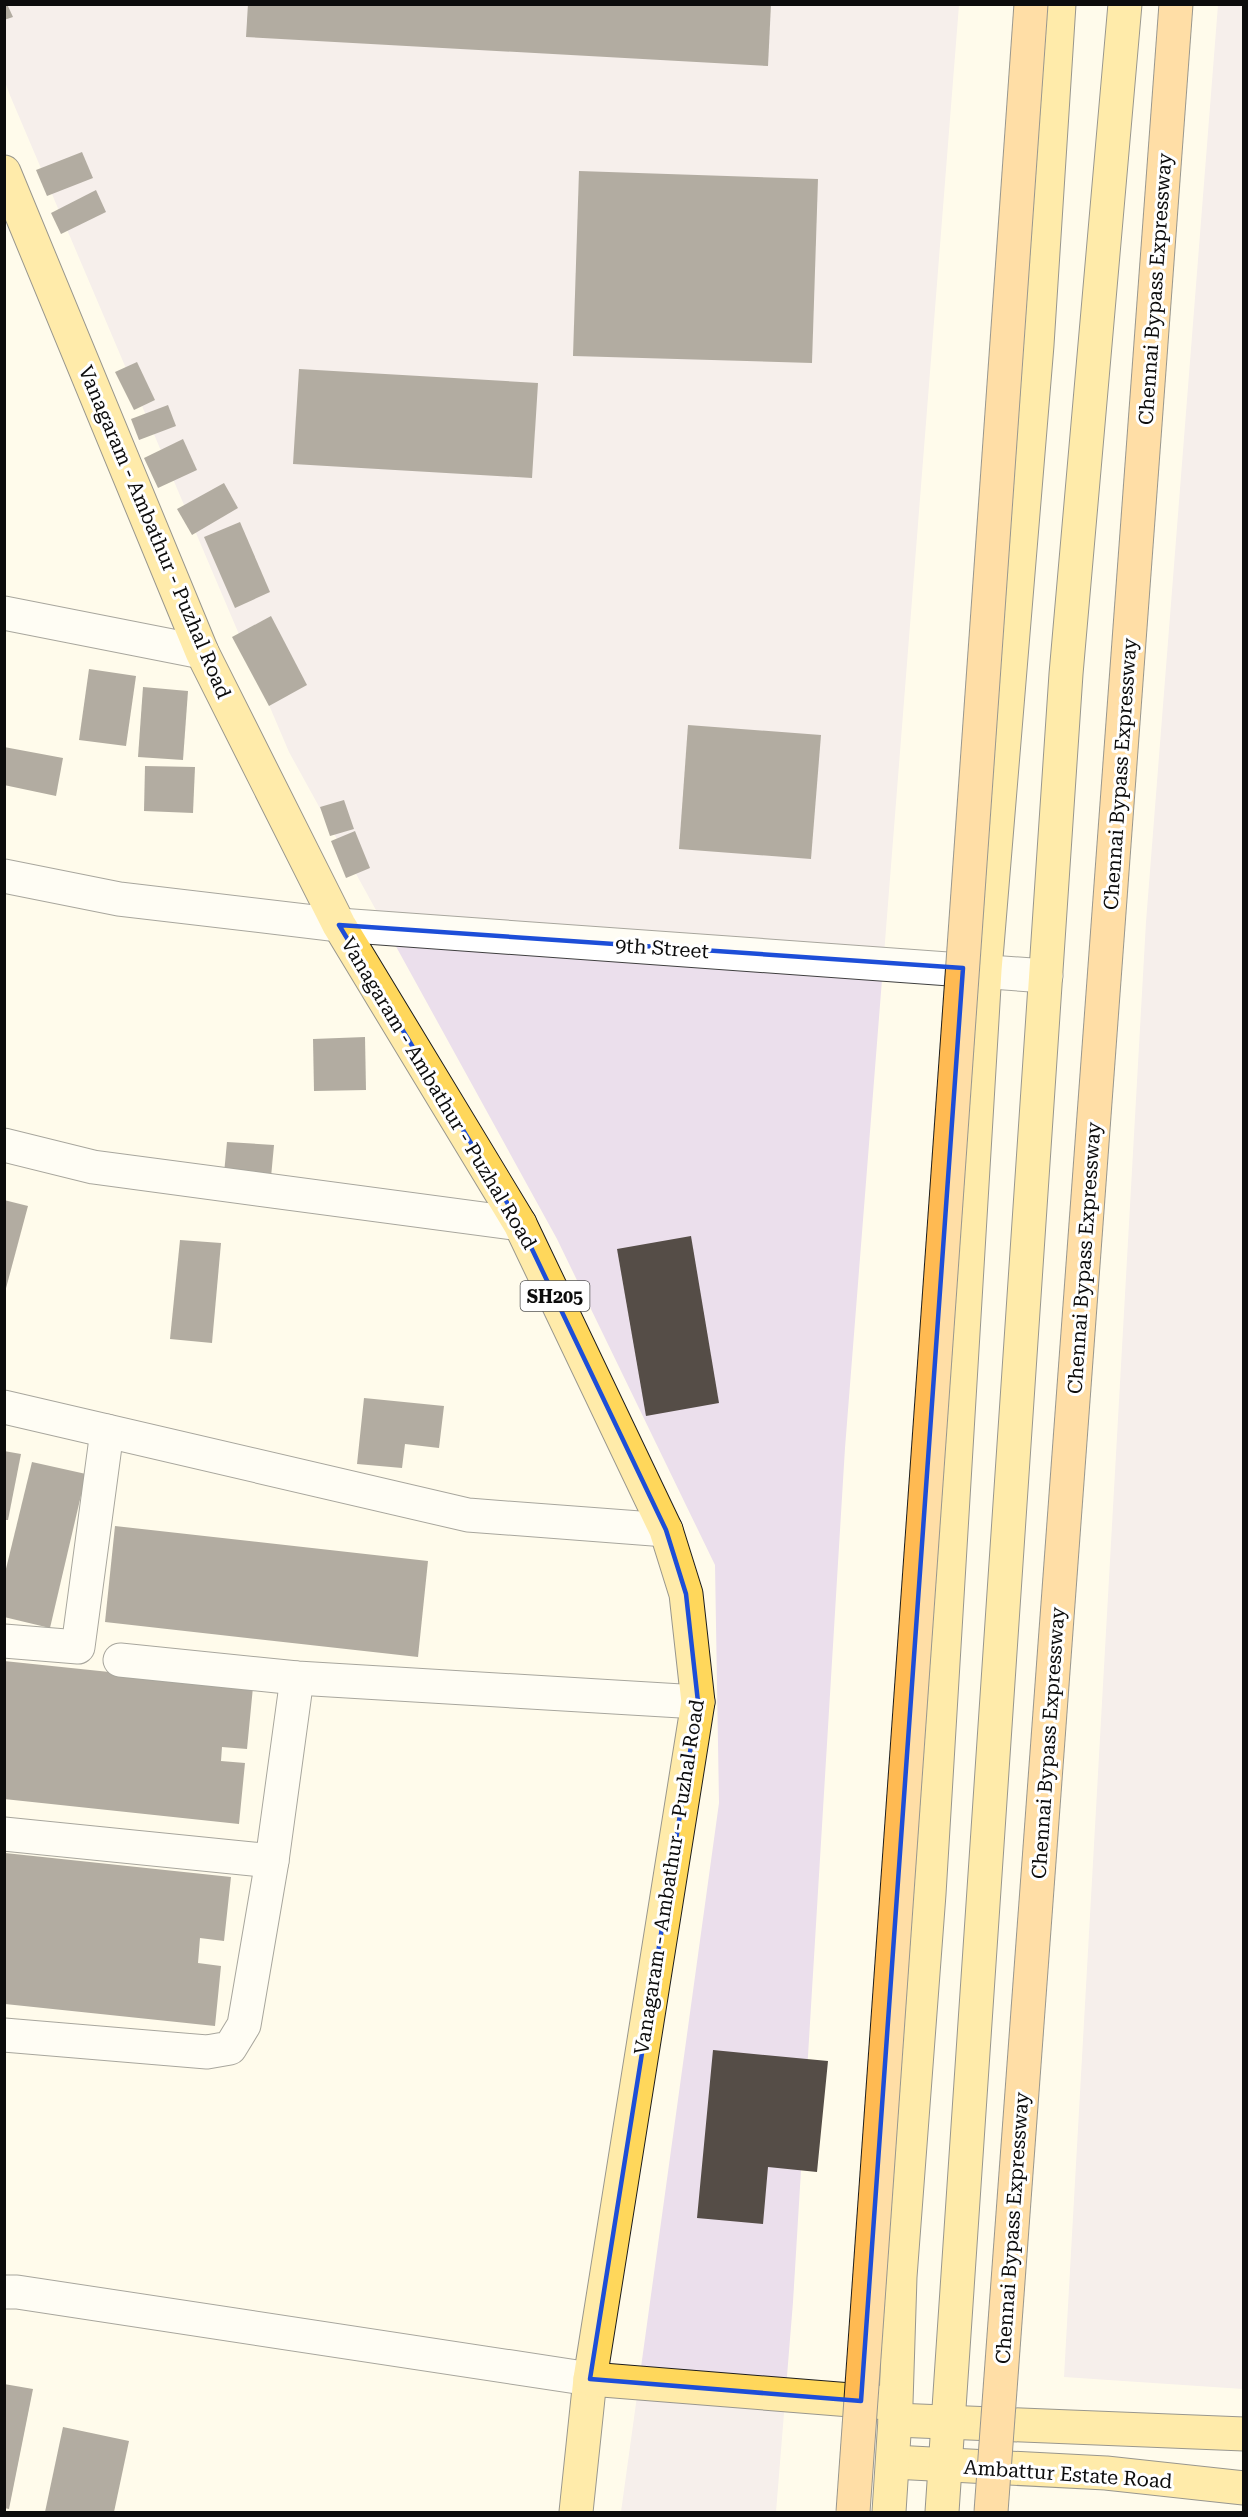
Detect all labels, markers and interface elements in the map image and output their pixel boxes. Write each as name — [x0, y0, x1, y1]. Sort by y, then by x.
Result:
street label: Chennai Bypass Expressway — [1134, 152, 1177, 426]
street label: Vanagaram - Ambathur - Puzhal Road — [74, 362, 236, 702]
street label: Chennai Bypass Expressway — [1099, 637, 1142, 911]
street label: Vanagaram - Ambathur - Puzhal Road — [336, 933, 542, 1253]
street label: 9th Street — [614, 933, 710, 963]
street label: Chennai Bypass Expressway — [1063, 1121, 1106, 1395]
road number: SH205 — [520, 1281, 590, 1311]
street label: Chennai Bypass Expressway — [1027, 1606, 1070, 1880]
street label: Vanagaram - Ambathur - Puzhal Road — [629, 1697, 709, 2056]
street label: Chennai Bypass Expressway — [991, 2091, 1034, 2365]
street label: Ambattur Estate Road — [963, 2455, 1173, 2493]

